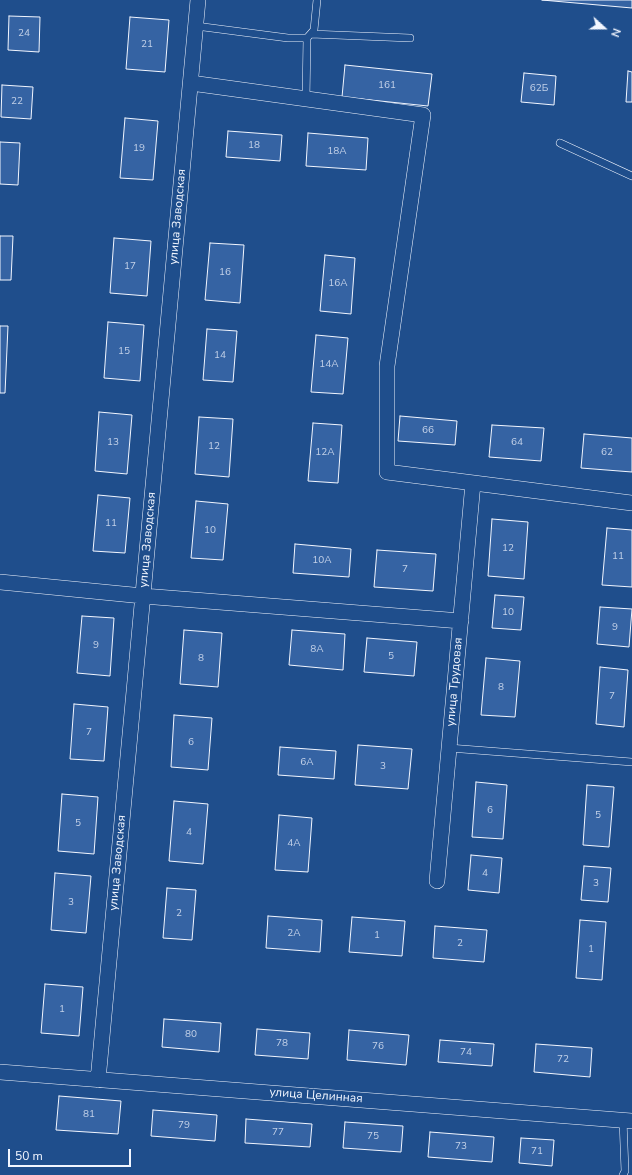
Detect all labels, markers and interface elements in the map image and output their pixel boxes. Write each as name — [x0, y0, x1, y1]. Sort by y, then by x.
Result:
north arrow — [584, 8, 624, 48]
text: N — [607, 26, 624, 39]
house number: 24 — [18, 28, 30, 40]
house number: 21 — [141, 39, 153, 51]
house number: 161 — [378, 80, 396, 92]
house number: 62Б — [530, 83, 548, 95]
house number: 22 — [11, 96, 23, 108]
house number: 18 — [248, 140, 260, 152]
house number: 19 — [133, 143, 145, 155]
house number: 18А — [327, 146, 347, 158]
street label: улица Заводская — [167, 169, 189, 265]
house number: 17 — [124, 261, 136, 273]
house number: 16 — [219, 267, 231, 279]
house number: 16А — [328, 278, 348, 290]
house number: 15 — [118, 346, 130, 358]
house number: 14 — [214, 350, 226, 362]
house number: 14А — [319, 359, 339, 371]
house number: 66 — [422, 425, 434, 437]
house number: 13 — [107, 437, 119, 449]
house number: 64 — [511, 437, 523, 449]
house number: 12 — [208, 441, 220, 453]
house number: 12А — [315, 447, 335, 459]
house number: 62 — [601, 447, 613, 459]
street label: улица Заводская — [137, 492, 159, 588]
house number: 11 — [105, 518, 117, 530]
house number: 10 — [204, 525, 216, 537]
house number: 12 — [502, 543, 514, 555]
house number: 11 — [612, 551, 624, 563]
house number: 10А — [312, 555, 332, 567]
house number: 7 — [402, 564, 408, 576]
house number: 10 — [502, 607, 514, 619]
house number: 9 — [612, 622, 618, 634]
street label: улица Трудовая — [444, 637, 466, 727]
house number: 9 — [93, 640, 99, 652]
house number: 8А — [310, 644, 324, 656]
house number: 5 — [388, 651, 394, 663]
house number: 8 — [198, 653, 204, 665]
house number: 8 — [498, 682, 504, 694]
house number: 7 — [609, 691, 615, 703]
house number: 7 — [86, 727, 92, 739]
house number: 6 — [188, 737, 194, 749]
house number: 6А — [300, 757, 314, 769]
house number: 3 — [380, 761, 386, 773]
house number: 6 — [487, 805, 493, 817]
house number: 5 — [595, 810, 601, 822]
street label: улица Заводская — [107, 815, 129, 911]
house number: 5 — [75, 818, 81, 830]
house number: 4 — [186, 827, 192, 839]
house number: 4А — [287, 838, 301, 850]
house number: 4 — [482, 868, 488, 880]
house number: 3 — [593, 878, 599, 890]
house number: 3 — [68, 897, 74, 909]
house number: 2 — [176, 908, 182, 920]
house number: 2А — [287, 928, 301, 940]
house number: 1 — [374, 930, 380, 942]
house number: 2 — [457, 938, 463, 950]
house number: 1 — [588, 944, 594, 956]
house number: 1 — [59, 1004, 65, 1016]
house number: 80 — [185, 1029, 197, 1041]
house number: 78 — [276, 1038, 288, 1050]
house number: 76 — [372, 1041, 384, 1053]
house number: 74 — [460, 1047, 472, 1059]
house number: 72 — [557, 1054, 569, 1066]
street label: улица Целинная — [269, 1086, 363, 1106]
house number: 81 — [83, 1109, 95, 1121]
house number: 79 — [178, 1120, 190, 1132]
house number: 77 — [272, 1127, 284, 1139]
house number: 75 — [367, 1131, 379, 1143]
scale bar — [10, 1141, 133, 1167]
house number: 73 — [455, 1141, 467, 1153]
house number: 71 — [531, 1146, 543, 1158]
text: 50 m — [15, 1148, 43, 1164]

